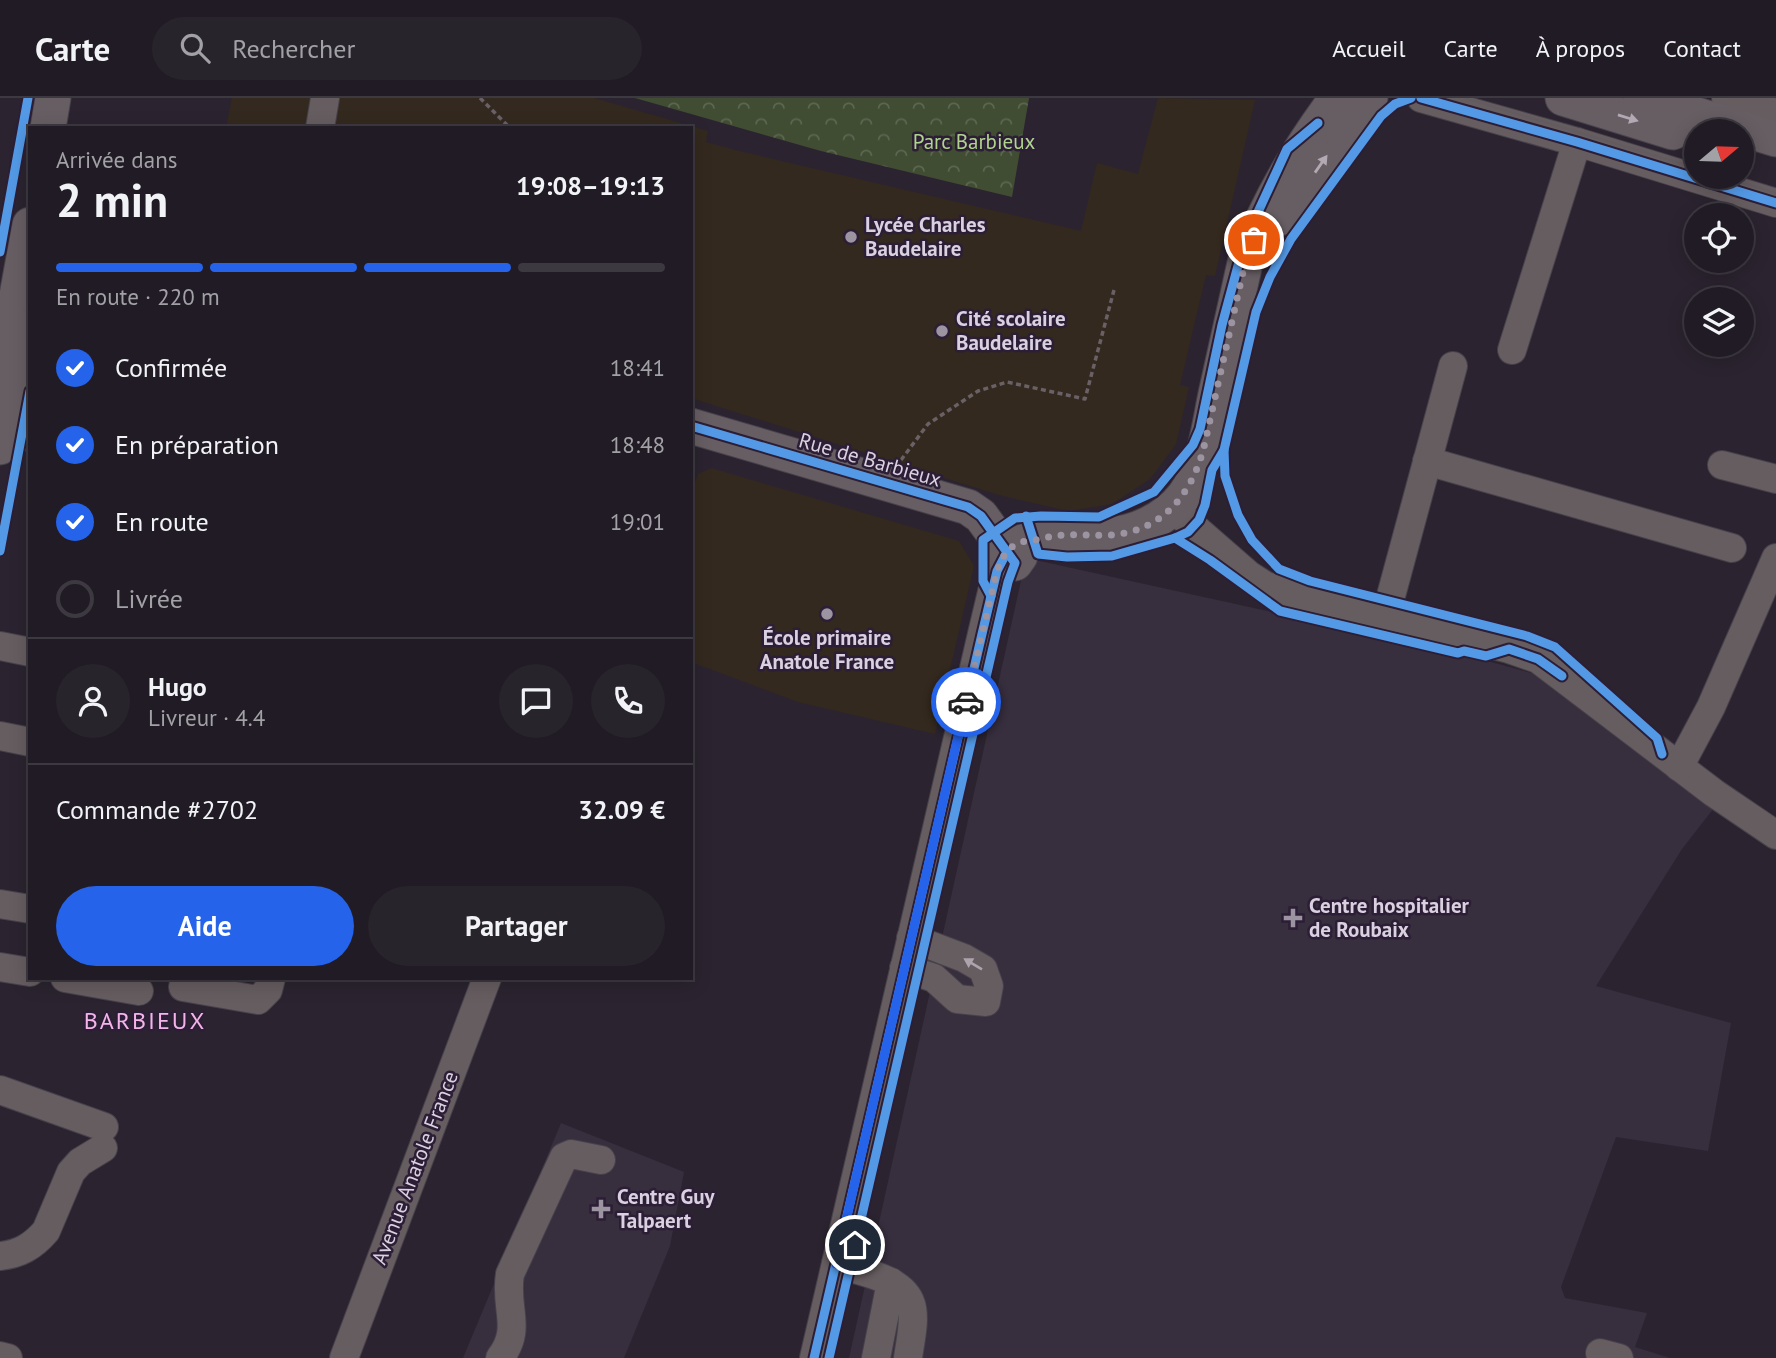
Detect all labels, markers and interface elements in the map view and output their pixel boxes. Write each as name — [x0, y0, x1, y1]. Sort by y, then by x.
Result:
search box — [152, 17, 642, 80]
text: Carte — [35, 27, 110, 70]
icon: search — [176, 29, 214, 67]
text: Rechercher — [232, 32, 355, 65]
text: Accueil — [1332, 33, 1406, 64]
text: Carte — [1444, 33, 1498, 64]
text: À propos — [1536, 33, 1625, 64]
text: Contact — [1663, 33, 1741, 64]
one-way arrow — [1618, 113, 1639, 123]
north arrow — [1684, 119, 1754, 189]
map controls — [1684, 119, 1754, 357]
park label: Parc Barbieux — [913, 128, 1036, 155]
text: Arrivée dans — [56, 145, 177, 174]
one-way arrow — [1314, 155, 1328, 173]
text: 19:08–19:13 — [516, 169, 665, 202]
text: 2 min — [56, 170, 168, 230]
button: locate — [1684, 203, 1754, 273]
pin — [1224, 210, 1284, 270]
place label: Lycée Charles Baudelaire — [865, 211, 986, 262]
icon: bag — [1235, 221, 1273, 259]
marker: Lycée Charles Baudelaire — [843, 229, 859, 245]
text: En route · 220 m — [56, 282, 220, 311]
button: layers — [1684, 287, 1754, 357]
place label: Cité scolaire Baudelaire — [956, 305, 1066, 356]
marker: Cité scolaire Baudelaire — [934, 323, 950, 339]
icon: check — [56, 349, 94, 387]
text: Confirmée — [115, 351, 227, 384]
text: 18:41 — [610, 353, 665, 382]
icon: check — [56, 426, 94, 464]
street label: Rue de Barbieux — [796, 426, 945, 493]
text: En préparation — [115, 428, 279, 461]
text: 18:48 — [610, 430, 665, 459]
icon: check — [56, 503, 94, 541]
text: En route — [115, 505, 209, 538]
text: 19:01 — [610, 507, 665, 536]
text: Livrée — [115, 582, 183, 615]
marker: École primaire Anatole France — [819, 606, 835, 622]
place label: École primaire Anatole France — [760, 624, 894, 675]
button: person — [56, 664, 130, 738]
button: chat — [499, 664, 573, 738]
button: phone — [591, 664, 665, 738]
courier — [931, 667, 1001, 737]
text: Hugo — [148, 670, 207, 703]
icon: car — [947, 683, 985, 721]
text: Livreur · 4.4 — [148, 703, 265, 732]
text: Commande #2702 — [56, 793, 258, 826]
text: 32.09 € — [578, 793, 665, 826]
button: Aide — [56, 886, 354, 966]
button: Partager — [368, 886, 665, 966]
place label: Centre hospitalier de Roubaix — [1309, 892, 1470, 943]
marker: Centre hospitalier de Roubaix — [1283, 908, 1303, 928]
one-way arrow — [963, 958, 983, 971]
district label: BARBIEUX — [84, 1005, 206, 1036]
street label: Avenue Anatole France — [365, 1067, 464, 1268]
place label: Centre Guy Talpaert — [617, 1183, 716, 1234]
marker: Centre Guy Talpaert — [591, 1199, 611, 1219]
pin — [825, 1215, 885, 1275]
icon: home — [836, 1226, 874, 1264]

